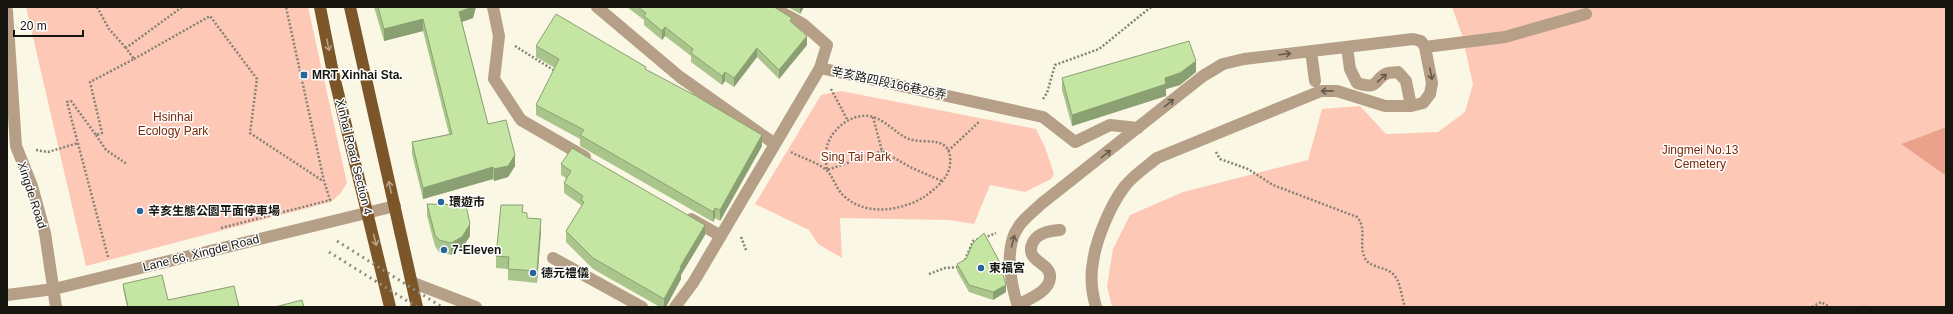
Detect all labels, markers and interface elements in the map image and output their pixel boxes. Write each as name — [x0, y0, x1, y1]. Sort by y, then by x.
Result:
scale bar — [14, 12, 83, 38]
text: 20 m — [20, 19, 47, 33]
one-way arrow — [324, 38, 332, 51]
one-way arrow — [1278, 51, 1291, 58]
street label: 辛亥路四段166巷26弄 — [830, 64, 948, 102]
place label: MRT Xinhai Sta. — [312, 68, 403, 82]
one-way arrow — [1427, 68, 1435, 81]
marker: MRT Xinhai Sta. — [299, 70, 309, 80]
one-way arrow — [1377, 73, 1388, 82]
one-way arrow — [1321, 87, 1334, 95]
street label: Xinhai Road Section 4 — [333, 98, 375, 217]
one-way arrow — [1163, 99, 1174, 108]
park label: Hsinhai Ecology Park — [138, 110, 209, 138]
park label: Jingmei No.13 Cemetery — [1662, 143, 1739, 171]
one-way arrow — [1100, 149, 1111, 158]
park label: Sing Tai Park — [821, 150, 892, 164]
street label: Xingde Road — [15, 160, 49, 230]
one-way arrow — [386, 181, 394, 194]
place label: 環遊市 — [449, 195, 485, 209]
marker: 環遊市 — [436, 197, 446, 207]
place label: 辛亥生態公園平面停車場 — [148, 204, 280, 218]
marker: 辛亥生態公園平面停車場 — [135, 206, 145, 216]
street label: Lane 66, Xingde Road — [141, 232, 261, 274]
one-way arrow — [371, 233, 379, 246]
one-way arrow — [1010, 235, 1017, 248]
place label: 7-Eleven — [452, 243, 501, 257]
marker: 7-Eleven — [439, 245, 449, 255]
place label: 東福宮 — [989, 261, 1025, 275]
marker: 東福宮 — [976, 263, 986, 273]
place label: 德元禮儀 — [541, 266, 589, 280]
marker: 德元禮儀 — [528, 268, 538, 278]

